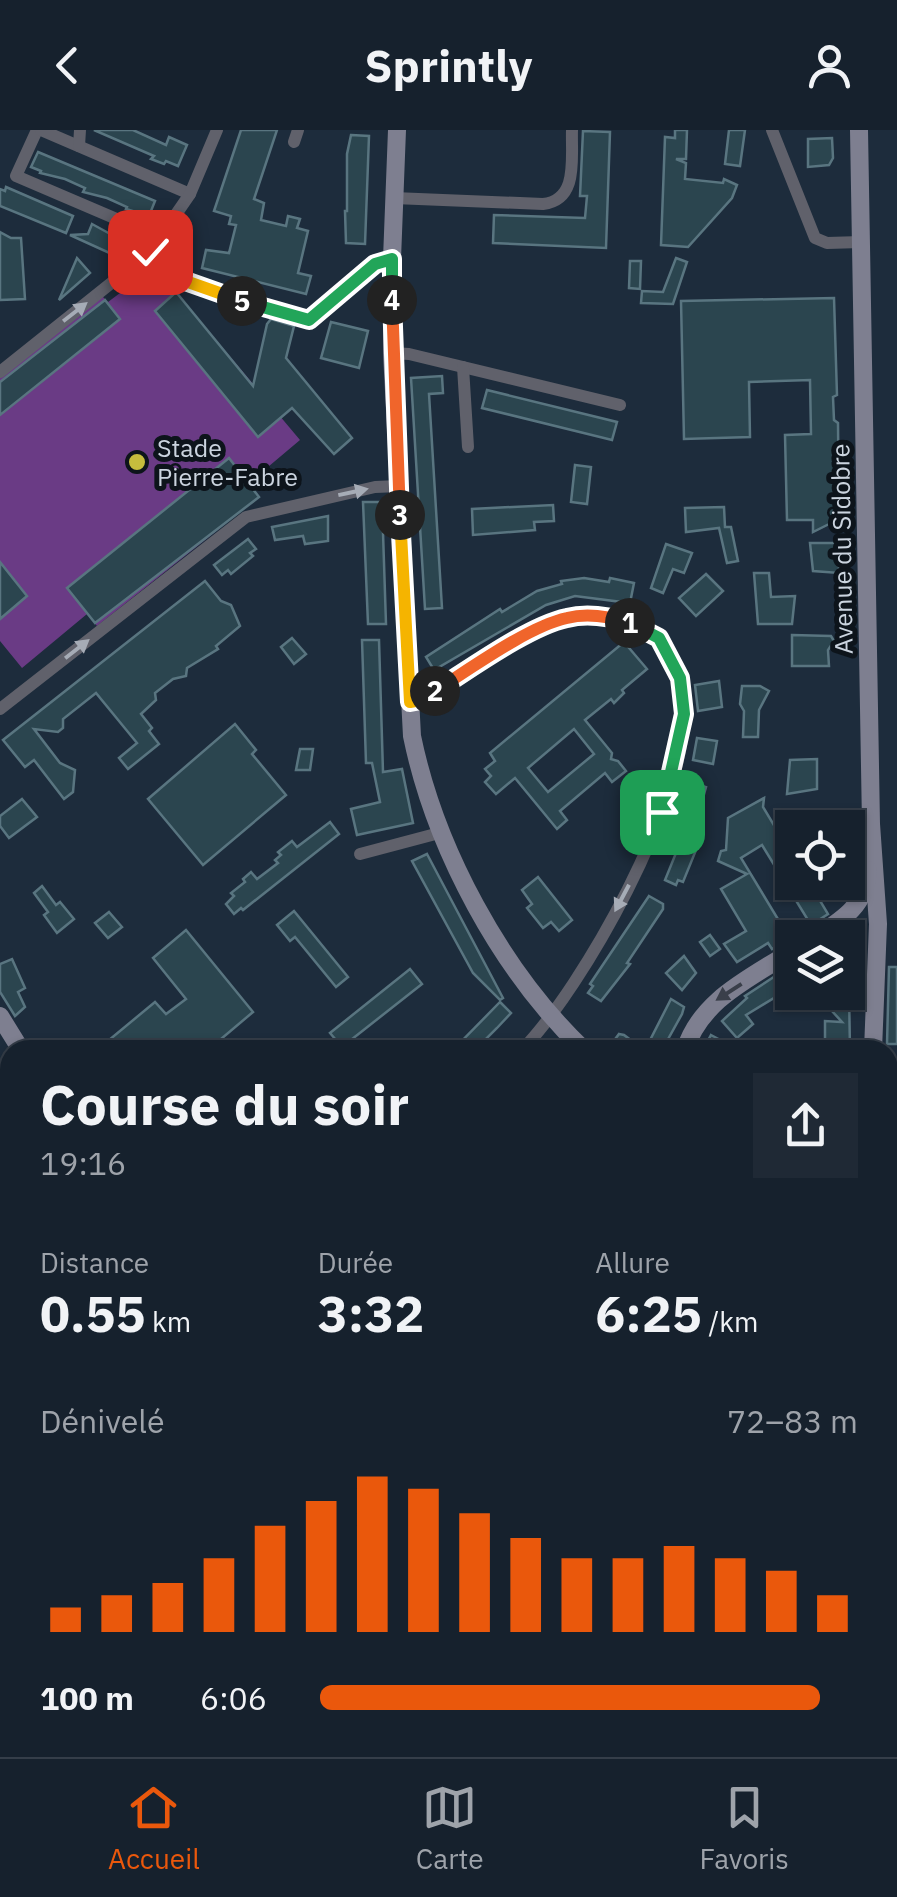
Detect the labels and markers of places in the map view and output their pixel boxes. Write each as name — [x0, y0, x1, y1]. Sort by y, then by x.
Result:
pin — [108, 210, 193, 295]
pin: 4 — [367, 275, 417, 325]
pin: 5 — [217, 276, 267, 326]
place label: Stade Pierre-Fabre — [157, 431, 298, 493]
marker: Stade Pierre-Fabre — [126, 451, 148, 473]
pin: 3 — [375, 490, 425, 540]
pin: 1 — [605, 598, 655, 648]
pin: 2 — [410, 666, 460, 716]
pin — [620, 770, 705, 855]

